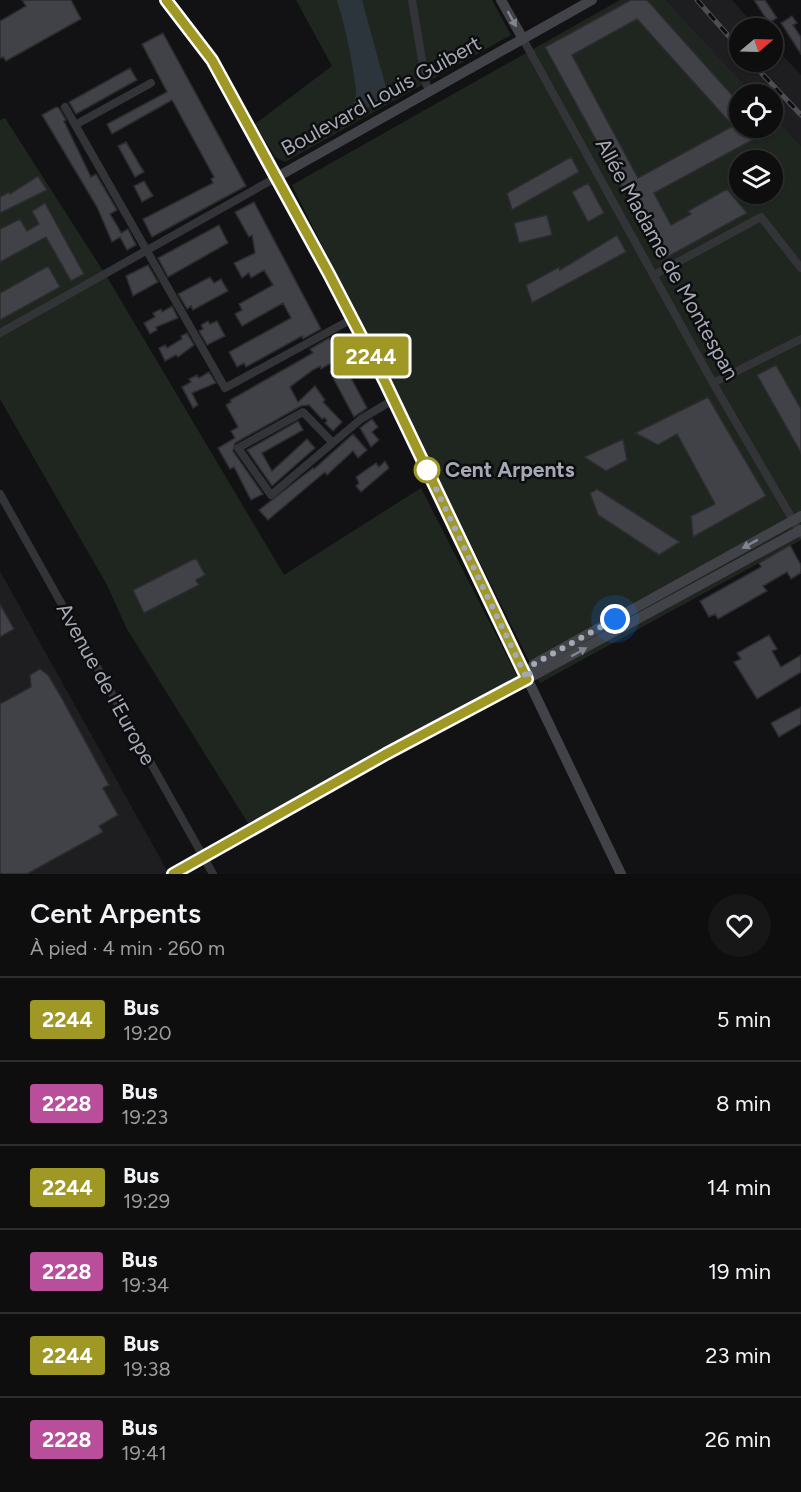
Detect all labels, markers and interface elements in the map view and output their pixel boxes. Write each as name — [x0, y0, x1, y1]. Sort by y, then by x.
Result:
one-way arrow — [507, 11, 517, 28]
north arrow — [729, 18, 783, 72]
map controls — [729, 18, 783, 204]
street label: Boulevard Louis Guibert — [277, 30, 485, 161]
button: locate — [729, 84, 783, 138]
street label: Allée Madame de Montespan — [591, 134, 744, 384]
button: layers — [729, 150, 783, 204]
line badge: 2244 — [329, 336, 413, 376]
text: 2244 — [346, 344, 396, 369]
marker: Cent Arpents — [414, 457, 440, 483]
place label: Cent Arpents — [445, 457, 575, 482]
one-way arrow — [741, 539, 758, 549]
street label: Avenue de l'Europe — [52, 598, 161, 769]
your location — [600, 604, 630, 634]
one-way arrow — [571, 647, 588, 657]
button: heart — [708, 894, 771, 957]
text: Cent Arpents — [30, 896, 201, 930]
text: À pied · 4 min · 260 m — [30, 936, 225, 960]
text: Bus — [123, 994, 159, 1021]
text: 5 min — [717, 1006, 771, 1033]
text: 2244 — [42, 1007, 93, 1032]
text: 19:20 — [123, 1021, 172, 1045]
text: Bus — [121, 1078, 158, 1105]
text: 8 min — [716, 1090, 771, 1117]
text: 2228 — [42, 1091, 91, 1116]
text: 19:23 — [121, 1105, 168, 1129]
text: Bus — [123, 1162, 159, 1189]
text: 14 min — [707, 1174, 771, 1201]
text: 2244 — [42, 1175, 93, 1200]
text: 19:29 — [123, 1189, 170, 1213]
text: Bus — [121, 1246, 158, 1273]
text: 19 min — [708, 1258, 771, 1285]
text: 2228 — [42, 1259, 91, 1284]
text: 19:34 — [121, 1273, 169, 1297]
text: Bus — [123, 1330, 159, 1357]
text: 23 min — [705, 1342, 771, 1369]
text: 2244 — [42, 1343, 93, 1368]
text: 19:38 — [123, 1357, 171, 1381]
text: Bus — [121, 1414, 158, 1441]
text: 26 min — [705, 1426, 771, 1453]
text: 2228 — [42, 1427, 91, 1452]
text: 19:41 — [121, 1441, 167, 1465]

